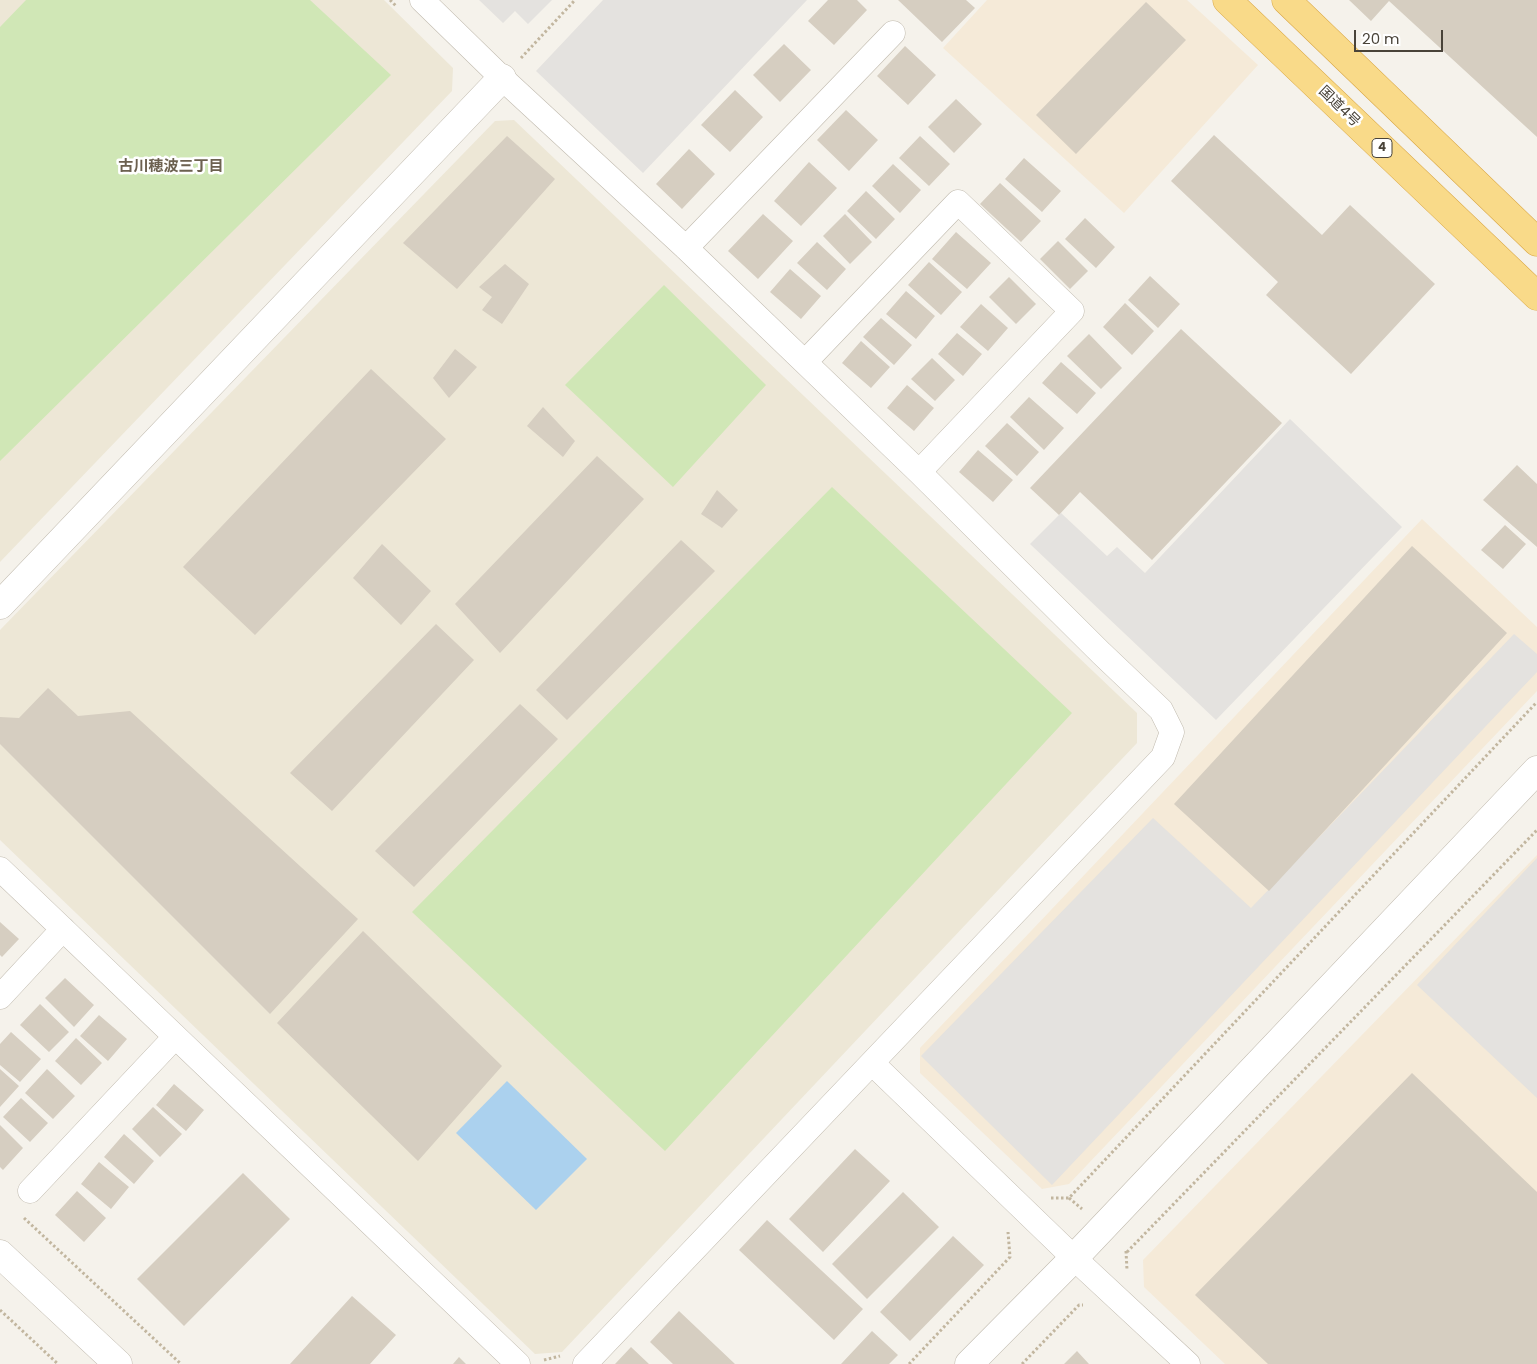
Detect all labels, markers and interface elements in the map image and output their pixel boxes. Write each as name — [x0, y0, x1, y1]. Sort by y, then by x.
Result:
scale bar — [1357, 20, 1446, 52]
text: 20 m — [1362, 28, 1400, 49]
street label: 国道4号 — [1315, 83, 1363, 131]
road number: 4 — [1372, 138, 1392, 158]
district label: 古川穂波三丁目 — [119, 158, 223, 176]

